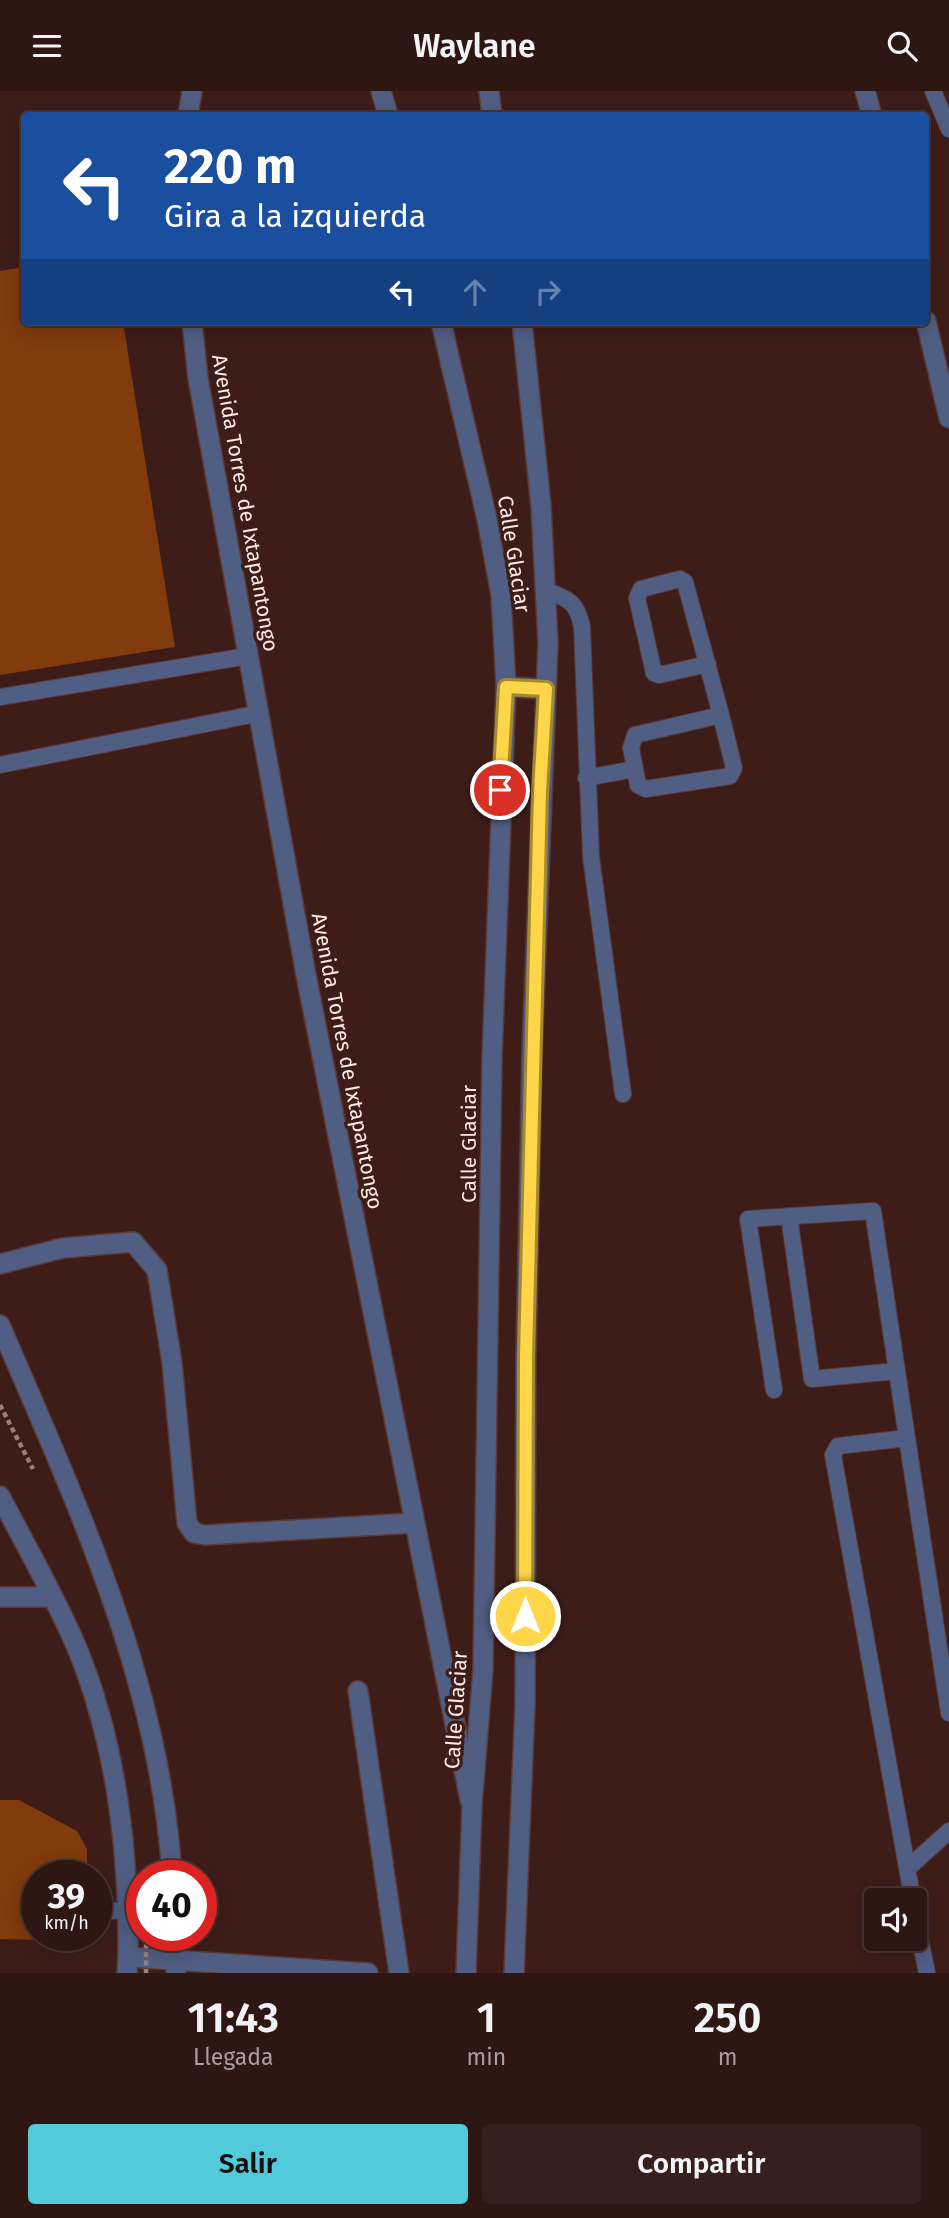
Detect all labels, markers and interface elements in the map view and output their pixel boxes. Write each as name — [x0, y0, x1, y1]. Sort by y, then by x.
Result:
icon: menu — [28, 27, 66, 65]
text: Waylane — [413, 27, 536, 65]
icon: search — [883, 27, 921, 65]
text: 220 m — [164, 137, 296, 196]
icon: left — [49, 140, 140, 231]
text: Gira a la izquierda — [164, 197, 426, 235]
icon: left — [383, 273, 421, 311]
icon: ahead — [456, 273, 494, 311]
icon: right — [529, 273, 567, 311]
street label: Avenida Torres de Ixtapantongo — [206, 352, 284, 654]
street label: Calle Glaciar — [492, 494, 536, 614]
pin — [470, 760, 530, 820]
icon: arrive — [481, 771, 519, 809]
street label: Avenida Torres de Ixtapantongo — [305, 911, 389, 1211]
street label: Calle Glaciar — [456, 1085, 482, 1203]
position arrow — [488, 1579, 562, 1653]
street label: Calle Glaciar — [439, 1650, 473, 1770]
speed limit sign: 40 — [126, 1860, 217, 1951]
text: 39 — [48, 1875, 85, 1917]
map controls — [864, 1888, 927, 1951]
button: sound — [864, 1888, 927, 1951]
text: km/h — [44, 1912, 89, 1934]
text: 11:43 — [187, 1993, 279, 2043]
text: 1 — [477, 1993, 496, 2043]
text: 250 — [694, 1993, 762, 2043]
text: Llegada — [193, 2043, 274, 2071]
text: min — [467, 2043, 506, 2071]
text: m — [718, 2043, 737, 2071]
button: Salir — [28, 2124, 468, 2204]
button: Compartir — [482, 2124, 921, 2204]

